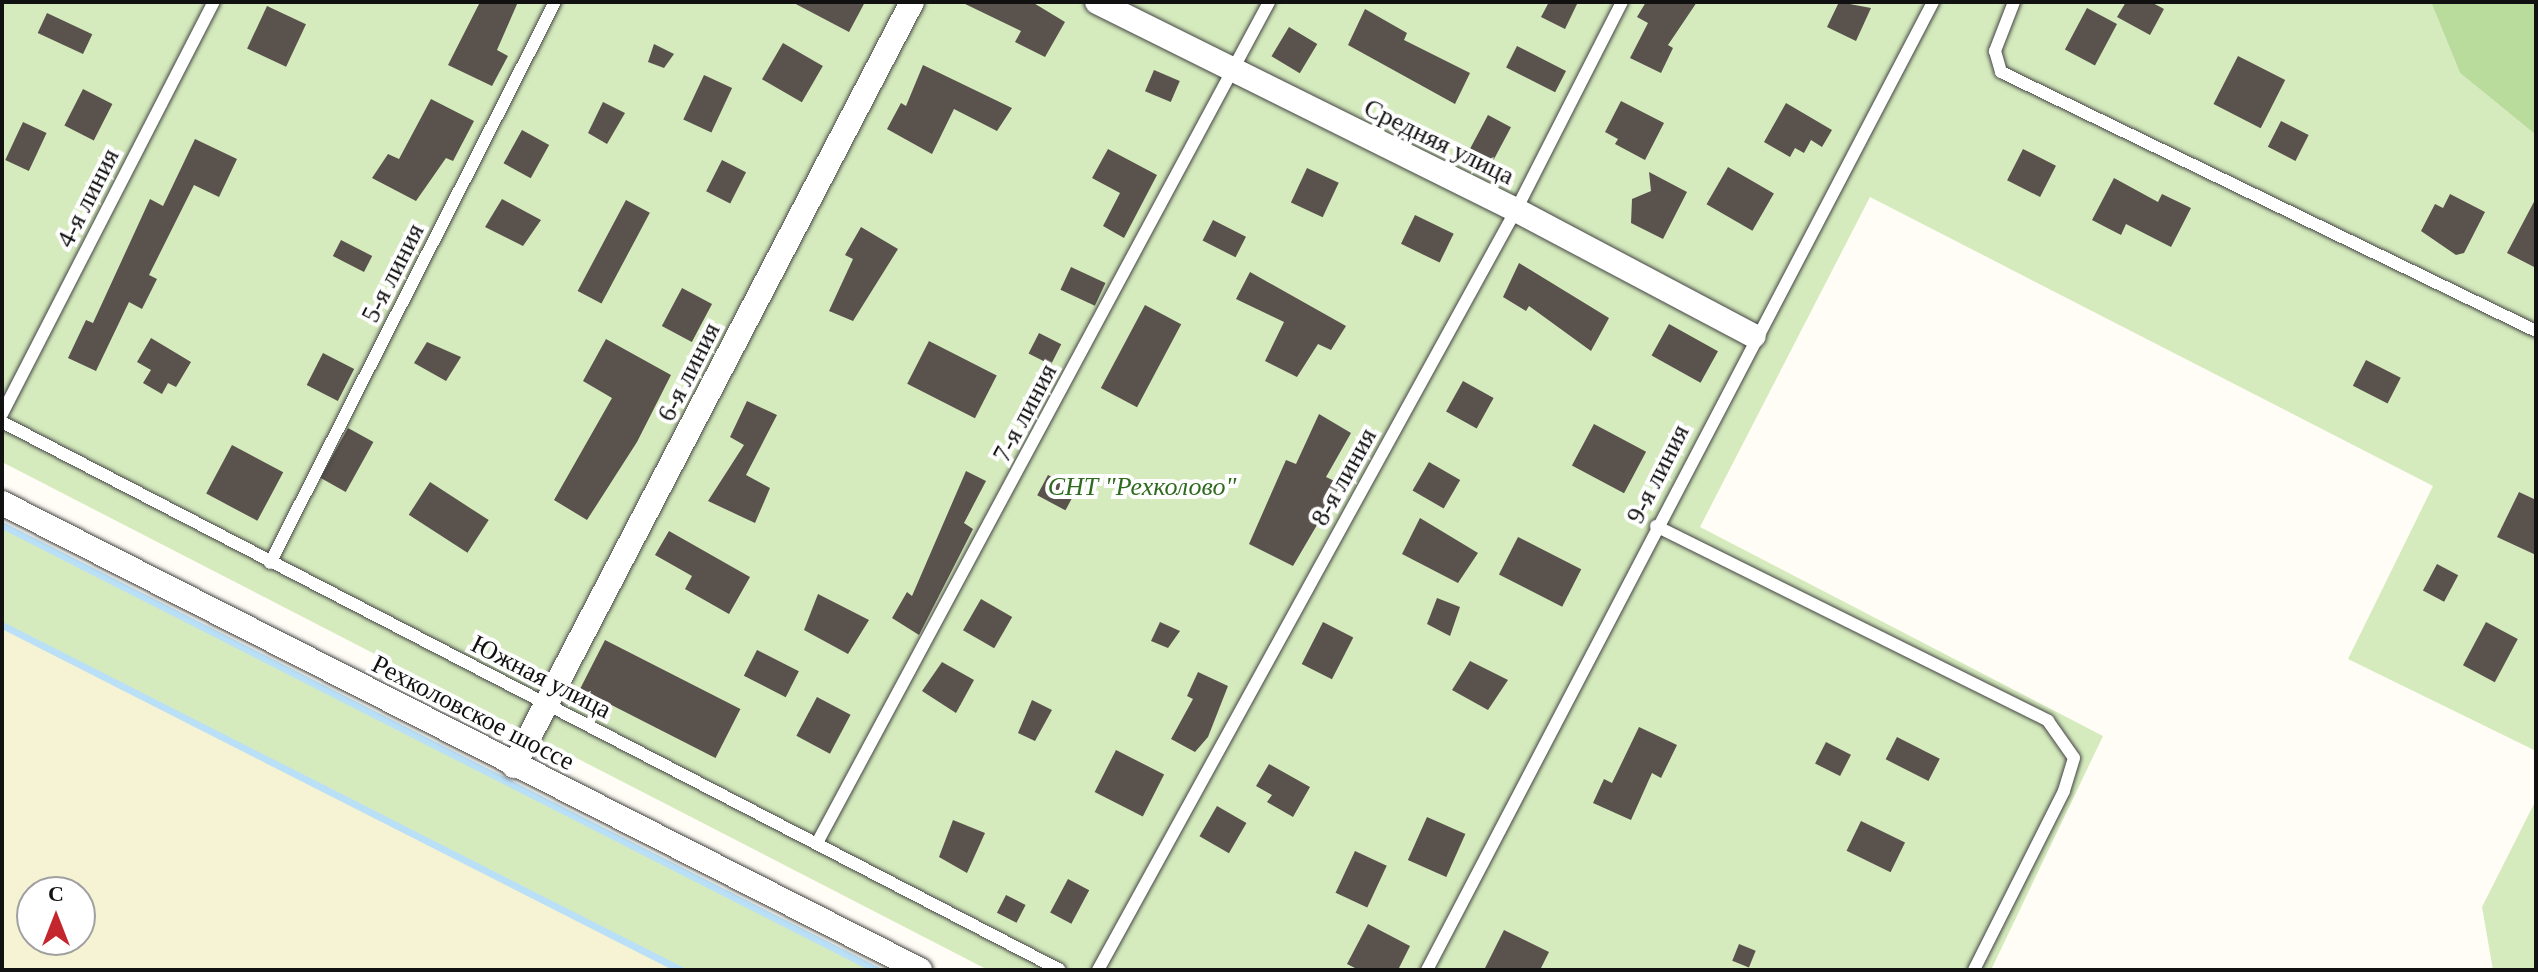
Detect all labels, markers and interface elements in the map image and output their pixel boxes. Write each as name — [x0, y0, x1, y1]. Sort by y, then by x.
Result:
street label: Средняя улица — [1359, 92, 1519, 192]
street label: 4-я линия — [50, 143, 126, 253]
street label: 5-я линия — [355, 218, 431, 328]
street label: 6-я линия — [651, 317, 727, 427]
street label: 7-я линия — [986, 359, 1064, 467]
street label: 9-я линия — [1620, 419, 1696, 529]
street label: 8-я линия — [1304, 423, 1384, 531]
park label: СНТ "Рехколово" — [1048, 471, 1236, 503]
street label: Южная улица — [466, 628, 616, 726]
street label: Рехколовское шоссе — [366, 648, 580, 778]
north arrow — [16, 876, 96, 956]
text: С — [48, 881, 64, 906]

